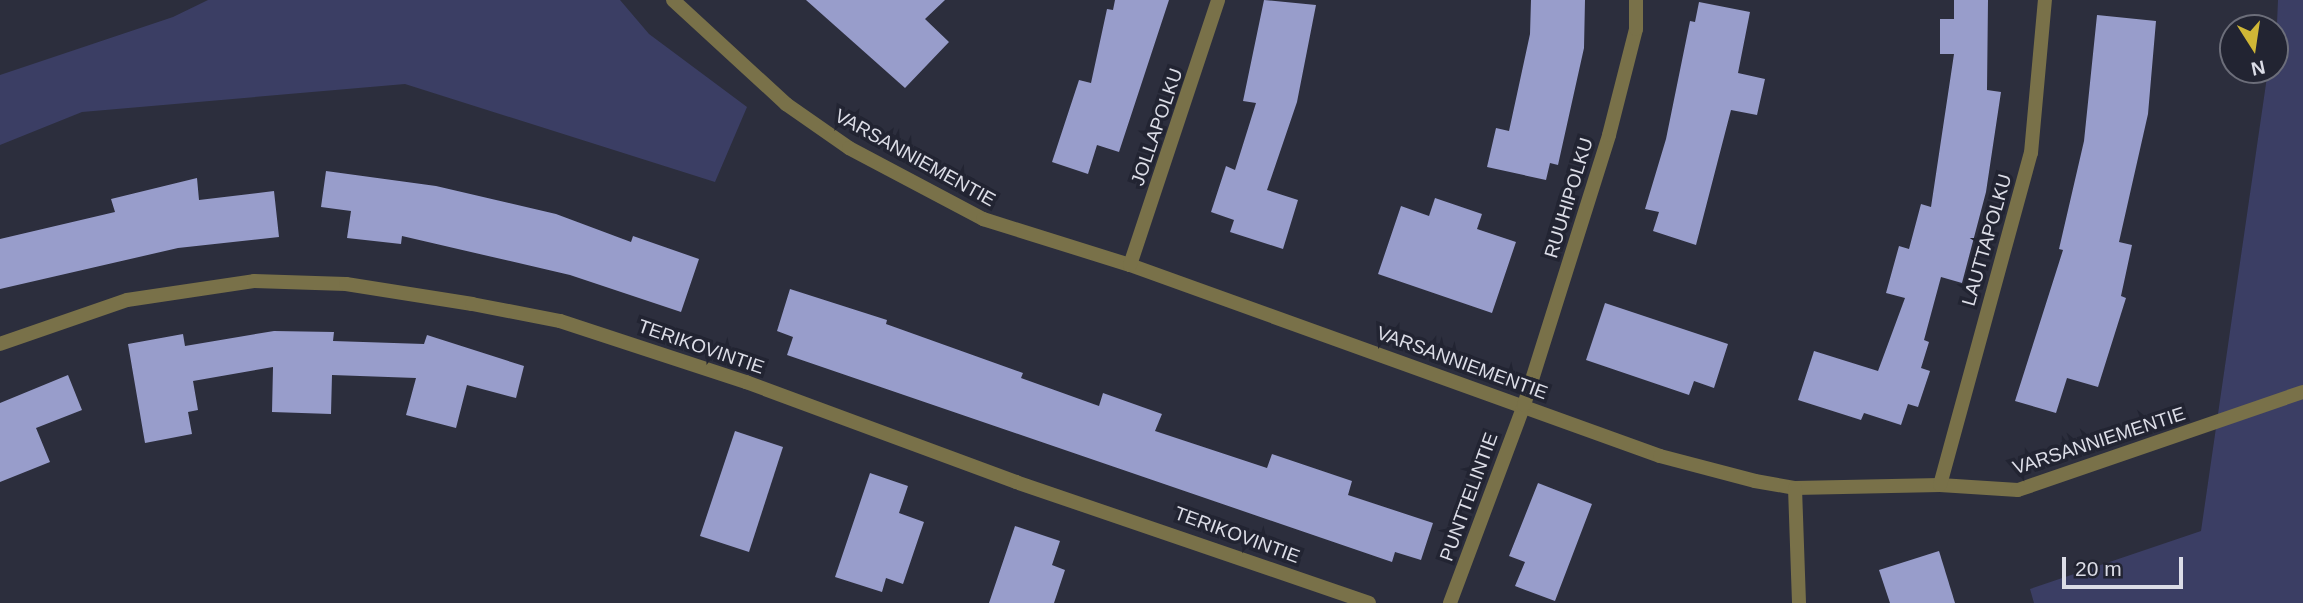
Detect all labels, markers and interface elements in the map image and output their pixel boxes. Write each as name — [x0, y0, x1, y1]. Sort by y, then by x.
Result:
north arrow — [2219, 14, 2289, 84]
text: N — [2249, 56, 2267, 80]
street label: JOLLAPOLKU — [1126, 65, 1188, 189]
street label: VARSANNIEMENTIE — [831, 104, 999, 212]
street label: RUUHIPOLKU — [1540, 135, 1598, 261]
street label: LAUTTAPOLKU — [1957, 172, 2017, 308]
street label: TERIKOVINTIE — [635, 315, 767, 379]
street label: VARSANNIEMENTIE — [1373, 321, 1551, 405]
street label: VARSANNIEMENTIE — [2010, 402, 2188, 480]
street label: PUNTTELINTIE — [1435, 430, 1503, 564]
street label: TERIKOVINTIE — [1171, 502, 1303, 568]
scale bar — [2065, 544, 2186, 588]
text: 20 m — [2075, 557, 2122, 580]

